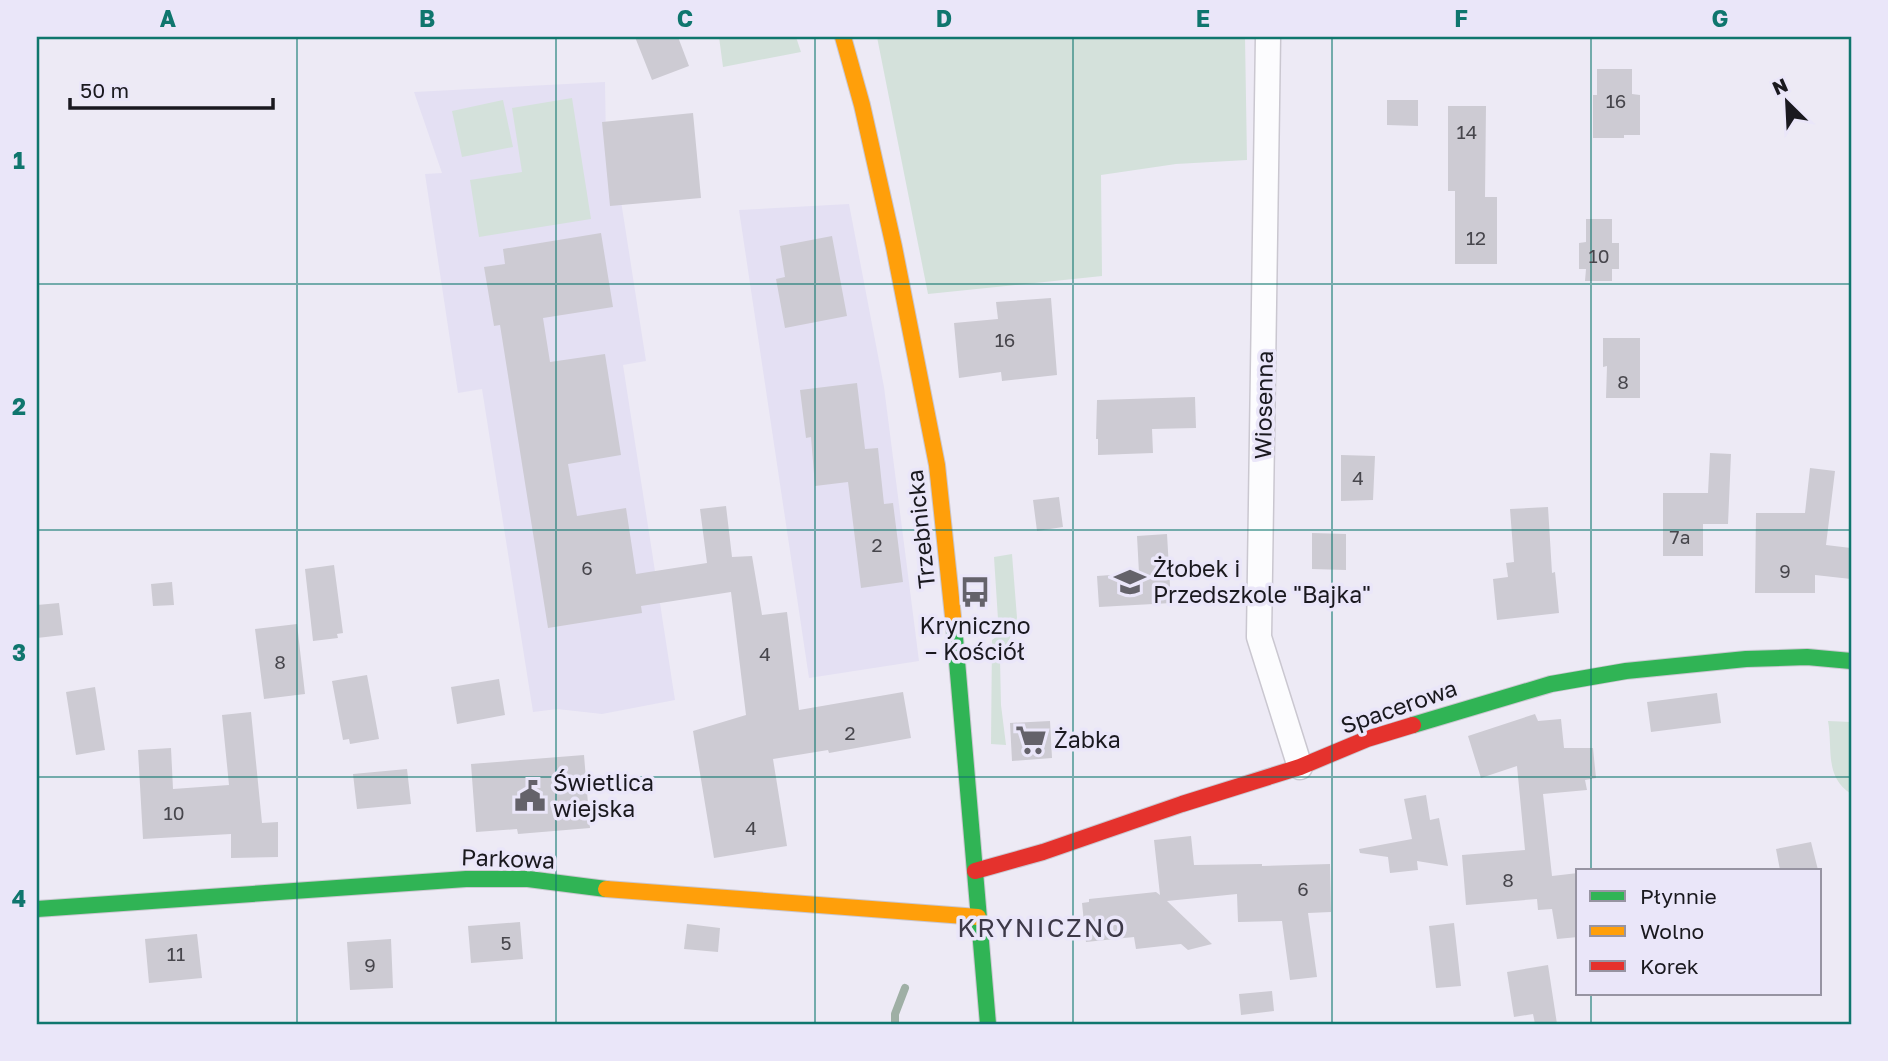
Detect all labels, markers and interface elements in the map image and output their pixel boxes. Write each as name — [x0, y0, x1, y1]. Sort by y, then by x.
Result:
text: A — [160, 4, 177, 32]
text: B — [419, 4, 435, 32]
text: C — [677, 4, 693, 32]
text: D — [936, 4, 952, 32]
text: E — [1196, 4, 1210, 32]
text: F — [1454, 4, 1468, 32]
text: G — [1712, 4, 1728, 32]
scale bar — [70, 66, 273, 110]
north arrow — [1752, 66, 1822, 136]
text: N — [1769, 73, 1791, 99]
text: 50 m — [80, 77, 129, 103]
house number: 16 — [1606, 89, 1626, 112]
house number: 14 — [1457, 120, 1477, 143]
text: 1 — [13, 146, 25, 174]
house number: 12 — [1466, 226, 1486, 249]
house number: 10 — [1589, 244, 1610, 267]
house number: 16 — [995, 328, 1015, 351]
street label: Wiosenna — [1248, 350, 1278, 460]
house number: 8 — [1617, 370, 1629, 393]
text: 2 — [12, 392, 26, 420]
house number: 4 — [1352, 466, 1364, 489]
street label: Trzebnicka — [900, 468, 940, 590]
house number: 7a — [1670, 525, 1690, 548]
house number: 2 — [871, 533, 883, 556]
place label: Żłobek i Przedszkole "Bajka" — [1153, 554, 1371, 608]
house number: 6 — [581, 556, 593, 579]
house number: 9 — [1779, 559, 1791, 582]
school or university icon: Żłobek i Przedszkole "Bajka" — [1113, 565, 1147, 599]
bus stop icon: Kryniczno – Kościół — [958, 575, 992, 609]
place label: Kryniczno – Kościół — [920, 611, 1030, 665]
text: 3 — [12, 638, 26, 666]
house number: 4 — [759, 642, 771, 665]
house number: 8 — [274, 650, 286, 673]
street label: Spacerowa — [1337, 673, 1461, 739]
house number: 2 — [844, 721, 856, 744]
supermarket icon: Żabka — [1014, 723, 1048, 757]
place label: Żabka — [1054, 725, 1121, 753]
place label: Świetlica wiejska — [553, 768, 654, 822]
public building icon: Świetlica wiejska — [513, 779, 547, 813]
house number: 10 — [164, 801, 185, 824]
house number: 4 — [745, 816, 757, 839]
street label: Parkowa — [461, 842, 556, 874]
house number: 8 — [1502, 868, 1514, 891]
legend — [1576, 869, 1822, 995]
house number: 6 — [1297, 877, 1309, 900]
text: Płynnie — [1640, 883, 1717, 909]
text: 4 — [12, 884, 26, 912]
district label: KRYNICZNO — [957, 912, 1127, 943]
text: Wolno — [1640, 918, 1704, 944]
house number: 5 — [500, 931, 512, 954]
house number: 11 — [167, 942, 185, 965]
house number: 9 — [364, 953, 376, 976]
text: Korek — [1640, 953, 1699, 979]

